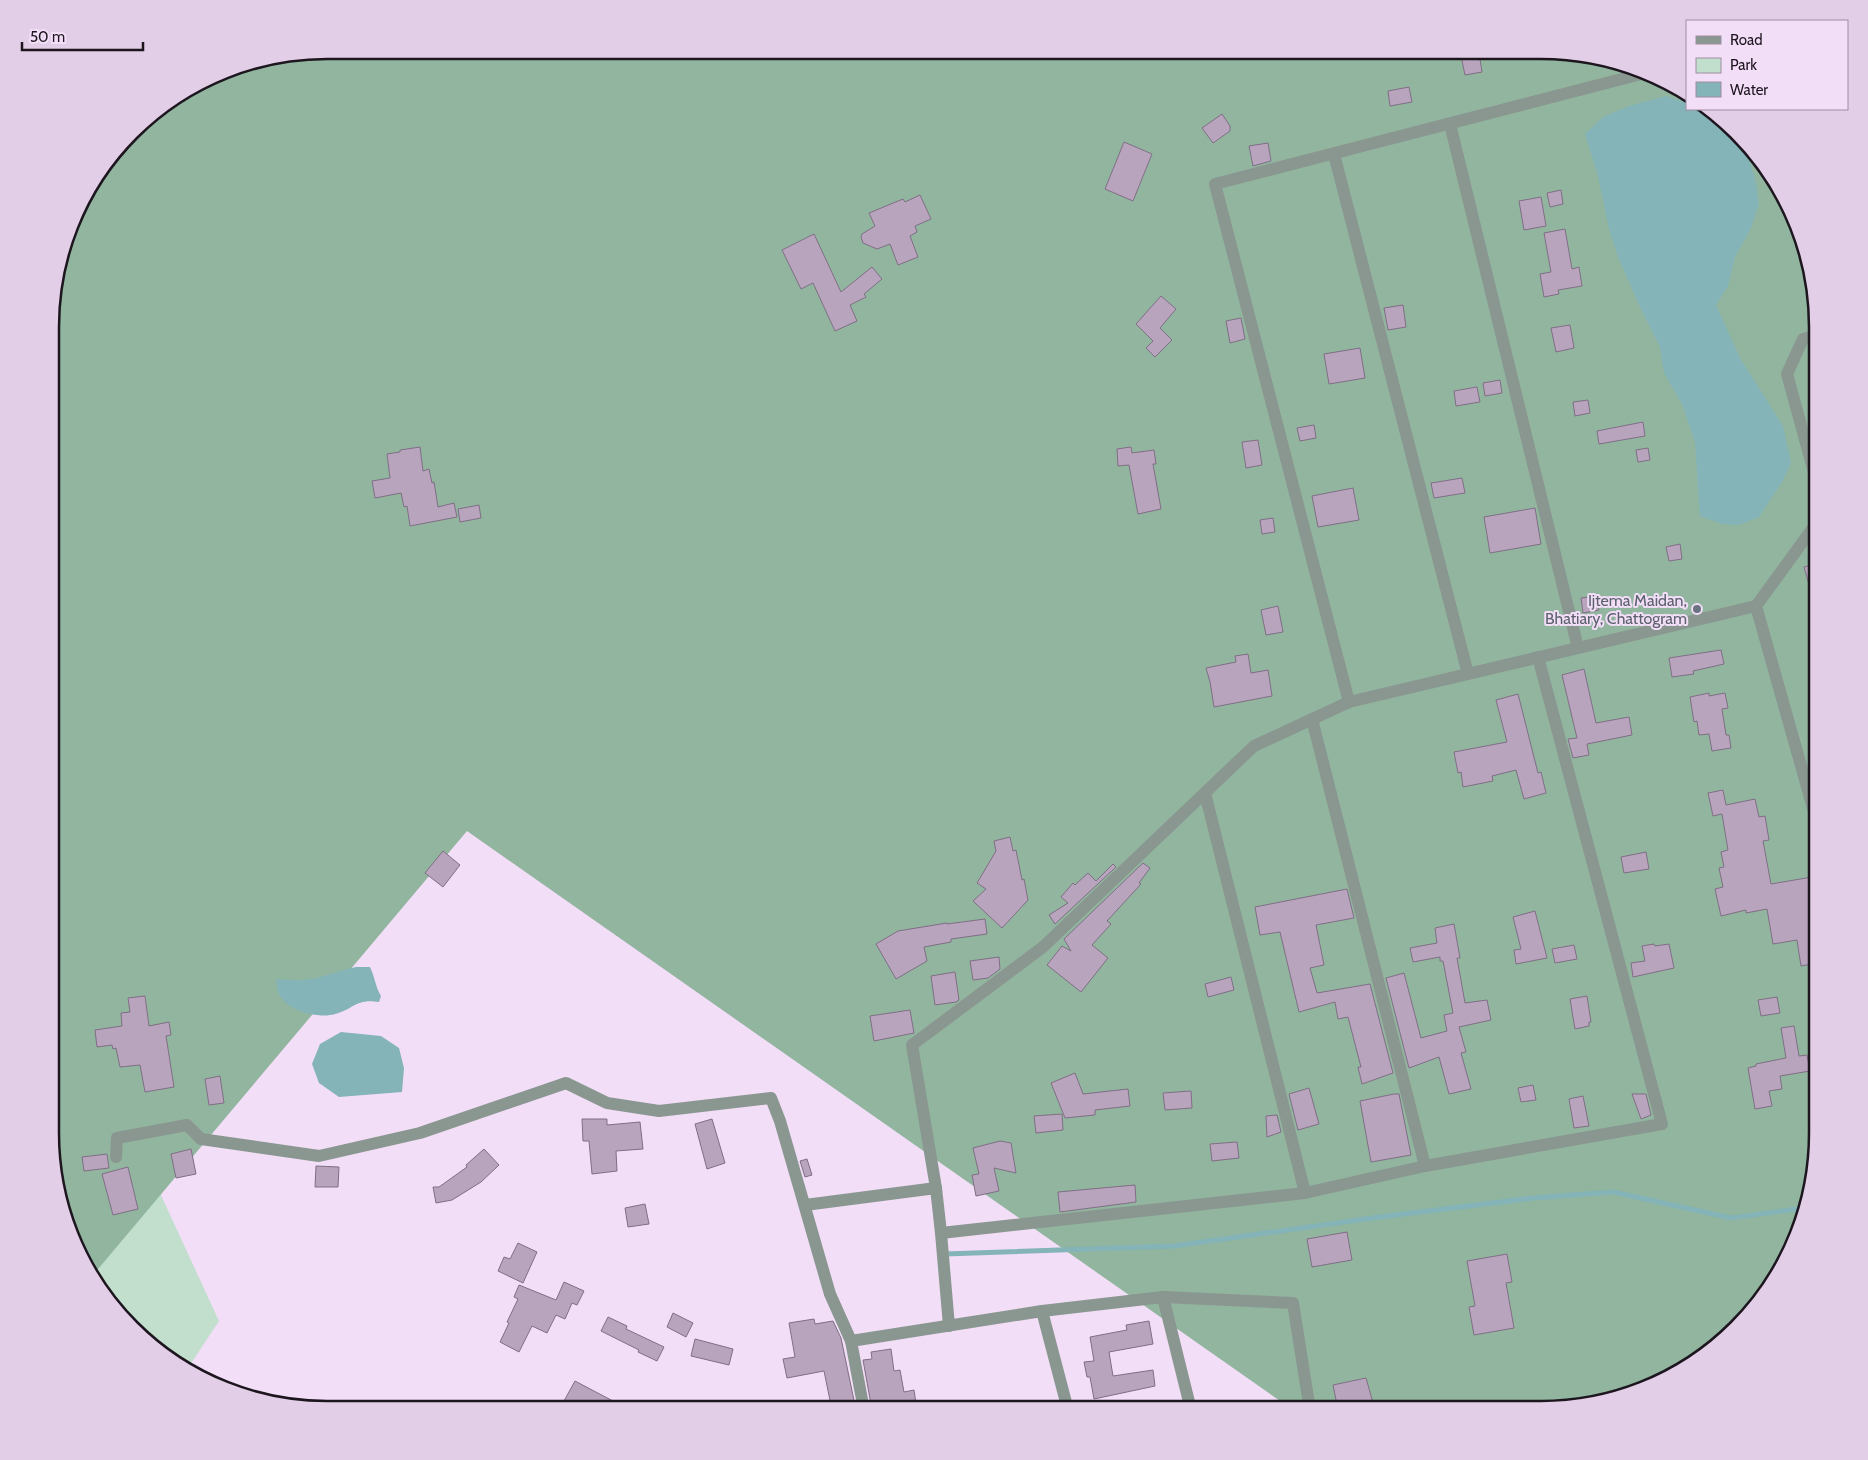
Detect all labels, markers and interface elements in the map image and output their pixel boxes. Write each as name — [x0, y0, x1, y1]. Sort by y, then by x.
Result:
scale bar — [22, 20, 144, 52]
legend — [1686, 20, 1848, 110]
text: 50 m — [30, 28, 65, 46]
text: Road — [1730, 31, 1763, 49]
text: Park — [1730, 56, 1757, 74]
text: Water — [1730, 81, 1768, 99]
place label: Ijtema Maidan, Bhatiary, Chattogram — [1545, 591, 1687, 628]
marker: Ijtema Maidan, Bhatiary, Chattogram — [1691, 603, 1703, 615]

